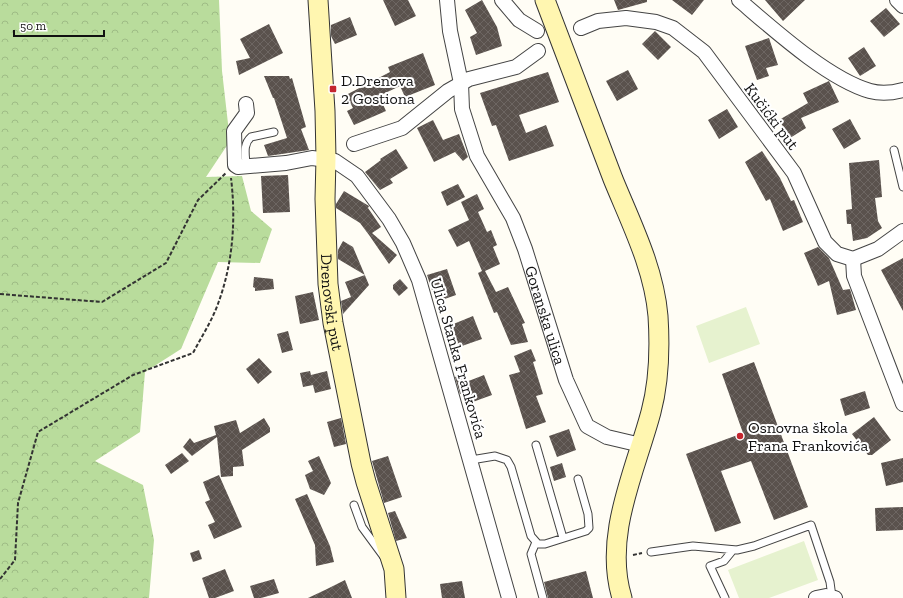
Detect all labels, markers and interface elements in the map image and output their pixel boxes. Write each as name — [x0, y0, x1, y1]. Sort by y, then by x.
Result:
scale bar — [14, 12, 104, 38]
text: 50 m — [20, 19, 47, 33]
place label: D.Drenova 2 Gostiona — [341, 71, 415, 108]
street label: Kučićki put — [740, 79, 803, 153]
marker: D.Drenova 2 Gostiona — [328, 84, 338, 94]
street label: Drenovski put — [317, 253, 347, 353]
street label: Goranska ulica — [521, 264, 570, 367]
street label: Ulica Stanka Frankovića — [426, 276, 491, 441]
place label: Osnovna škola Frana Frankovića — [748, 418, 868, 455]
marker: Osnovna škola Frana Frankovića — [735, 431, 745, 441]

